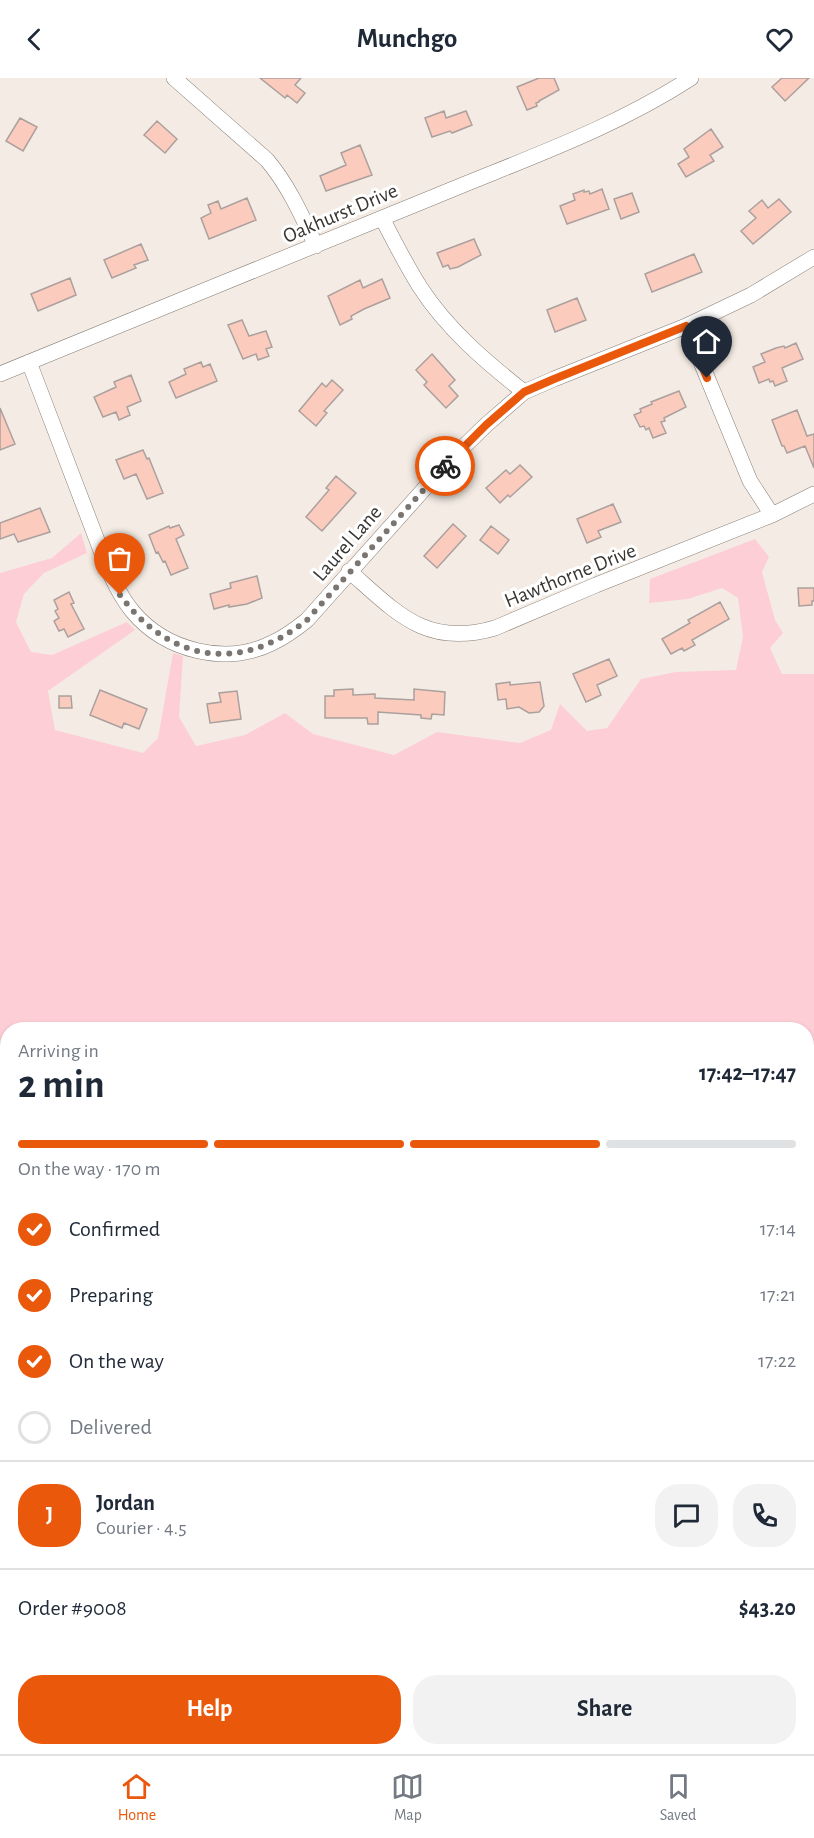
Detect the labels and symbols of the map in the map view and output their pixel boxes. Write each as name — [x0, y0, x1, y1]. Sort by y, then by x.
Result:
street label: Oakhurst Drive — [280, 180, 401, 247]
pin — [681, 316, 732, 378]
courier — [415, 436, 475, 496]
street label: Laurel Lane — [309, 501, 386, 585]
pin — [94, 533, 145, 595]
street label: Hawthorne Drive — [501, 540, 639, 611]

